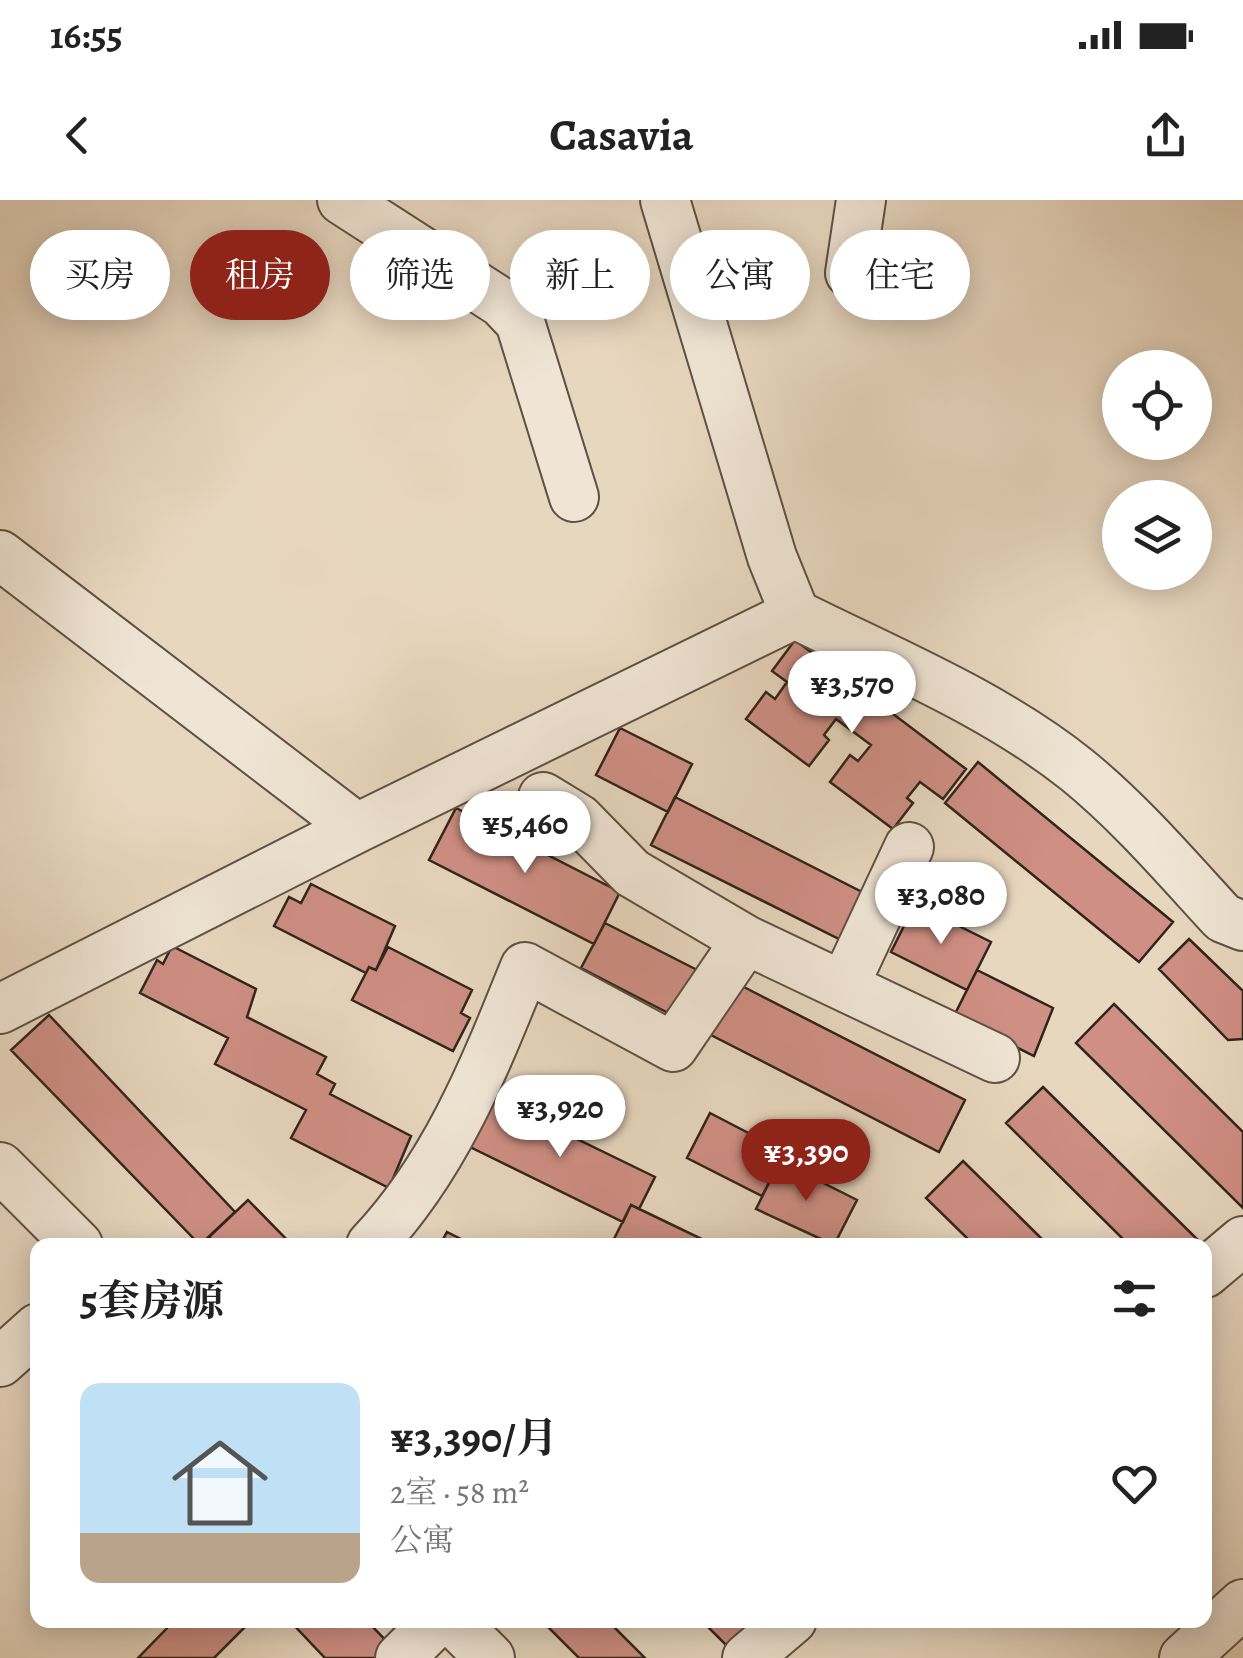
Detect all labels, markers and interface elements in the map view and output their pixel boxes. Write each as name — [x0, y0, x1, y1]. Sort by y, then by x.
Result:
text: 16:55 — [50, 9, 123, 61]
text: Casavia — [549, 104, 694, 166]
icon: back — [50, 108, 105, 163]
icon: share — [1138, 108, 1193, 163]
chip: 买房 — [30, 230, 170, 320]
chip: 租房 — [190, 230, 330, 320]
chip: 筛选 — [350, 230, 490, 320]
chip: 新上 — [510, 230, 650, 320]
chip: 公寓 — [670, 230, 810, 320]
chip: 住宅 — [830, 230, 970, 320]
map controls — [1102, 350, 1212, 590]
button: locate — [1102, 350, 1212, 460]
button: layers — [1102, 480, 1212, 590]
pin: ¥3,570 — [771, 651, 933, 736]
text: ¥3,570 — [810, 661, 894, 705]
pin: ¥5,460 — [444, 791, 606, 876]
text: ¥5,460 — [482, 801, 568, 845]
pin: ¥3,080 — [860, 862, 1022, 947]
text: ¥3,080 — [897, 872, 985, 916]
pin: ¥3,920 — [479, 1075, 641, 1160]
text: ¥3,920 — [516, 1085, 604, 1129]
pin: ¥3,390 — [725, 1119, 887, 1204]
text: ¥3,390 — [763, 1129, 849, 1173]
icon: filters — [1107, 1271, 1162, 1326]
text: 5套房源 — [80, 1272, 224, 1329]
text: ¥3,390/月 — [390, 1409, 558, 1466]
icon: home — [160, 1423, 280, 1543]
icon: heart — [1107, 1456, 1162, 1511]
text: 2室 · 58 m² — [390, 1470, 529, 1514]
text: 公寓 — [390, 1518, 454, 1562]

